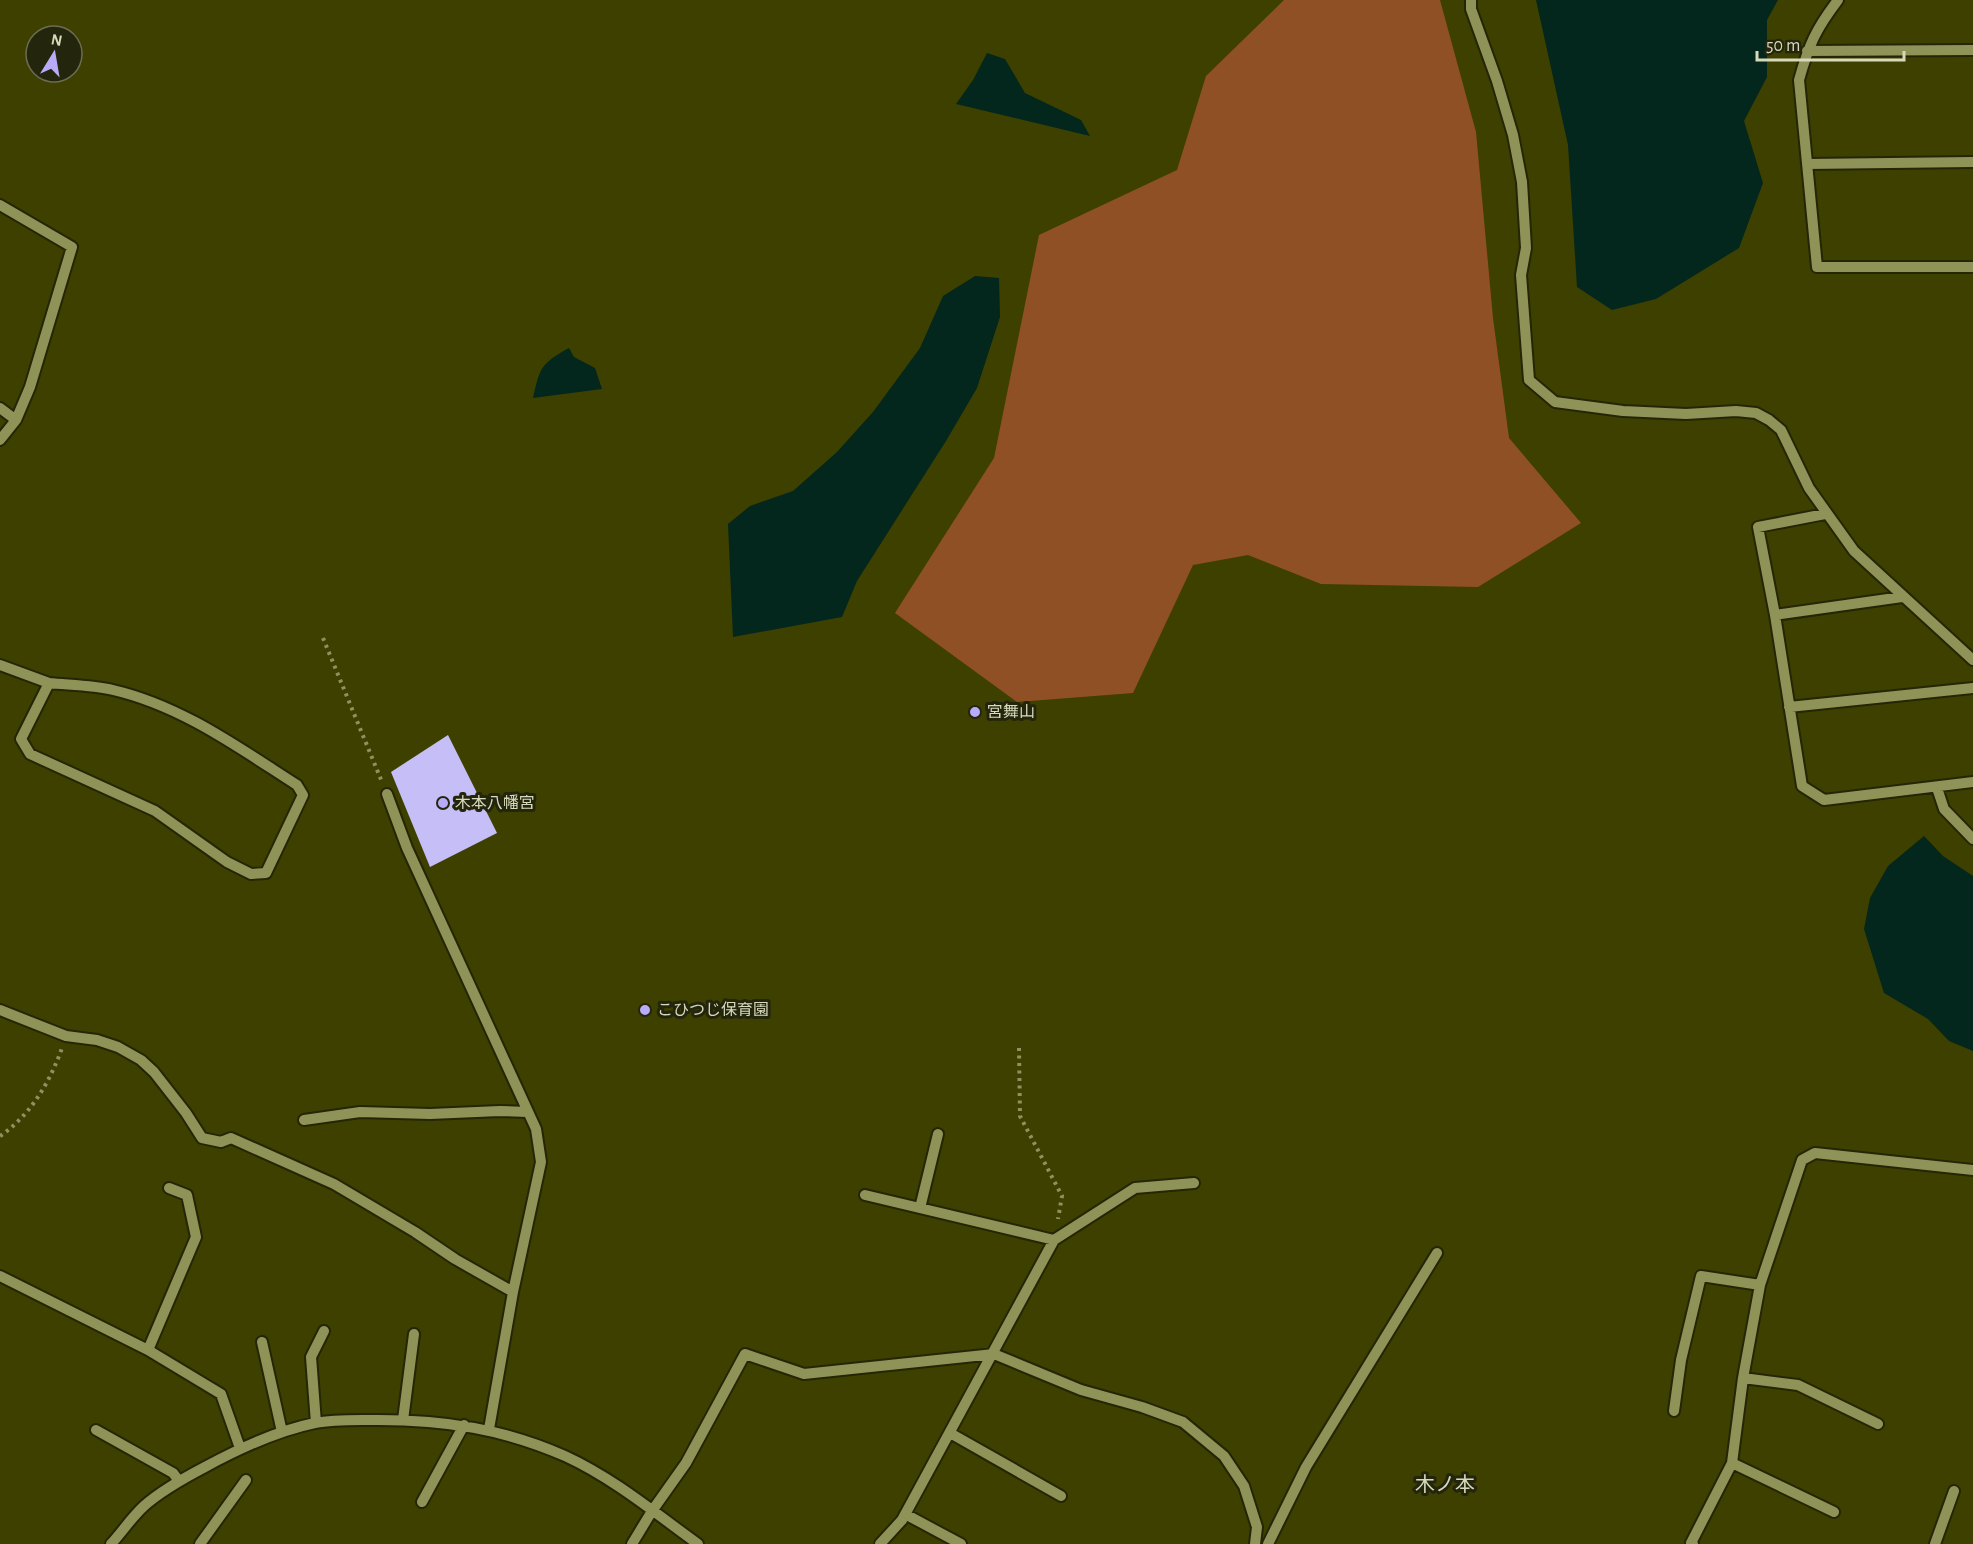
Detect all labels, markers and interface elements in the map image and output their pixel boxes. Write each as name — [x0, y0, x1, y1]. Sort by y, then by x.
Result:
north arrow — [24, 24, 84, 84]
scale bar — [1757, 24, 1904, 62]
text: N — [50, 31, 64, 49]
text: 50 m — [1766, 37, 1800, 55]
place label: 宮舞山 — [987, 703, 1035, 720]
marker: 宮舞山 — [968, 705, 982, 719]
place label: 木本八幡宮 — [455, 794, 535, 811]
marker: 木本八幡宮 — [436, 796, 450, 810]
place label: こひつじ保育園 — [657, 1001, 769, 1018]
marker: こひつじ保育園 — [638, 1003, 652, 1017]
district label: 木ノ本 — [1415, 1474, 1475, 1495]

